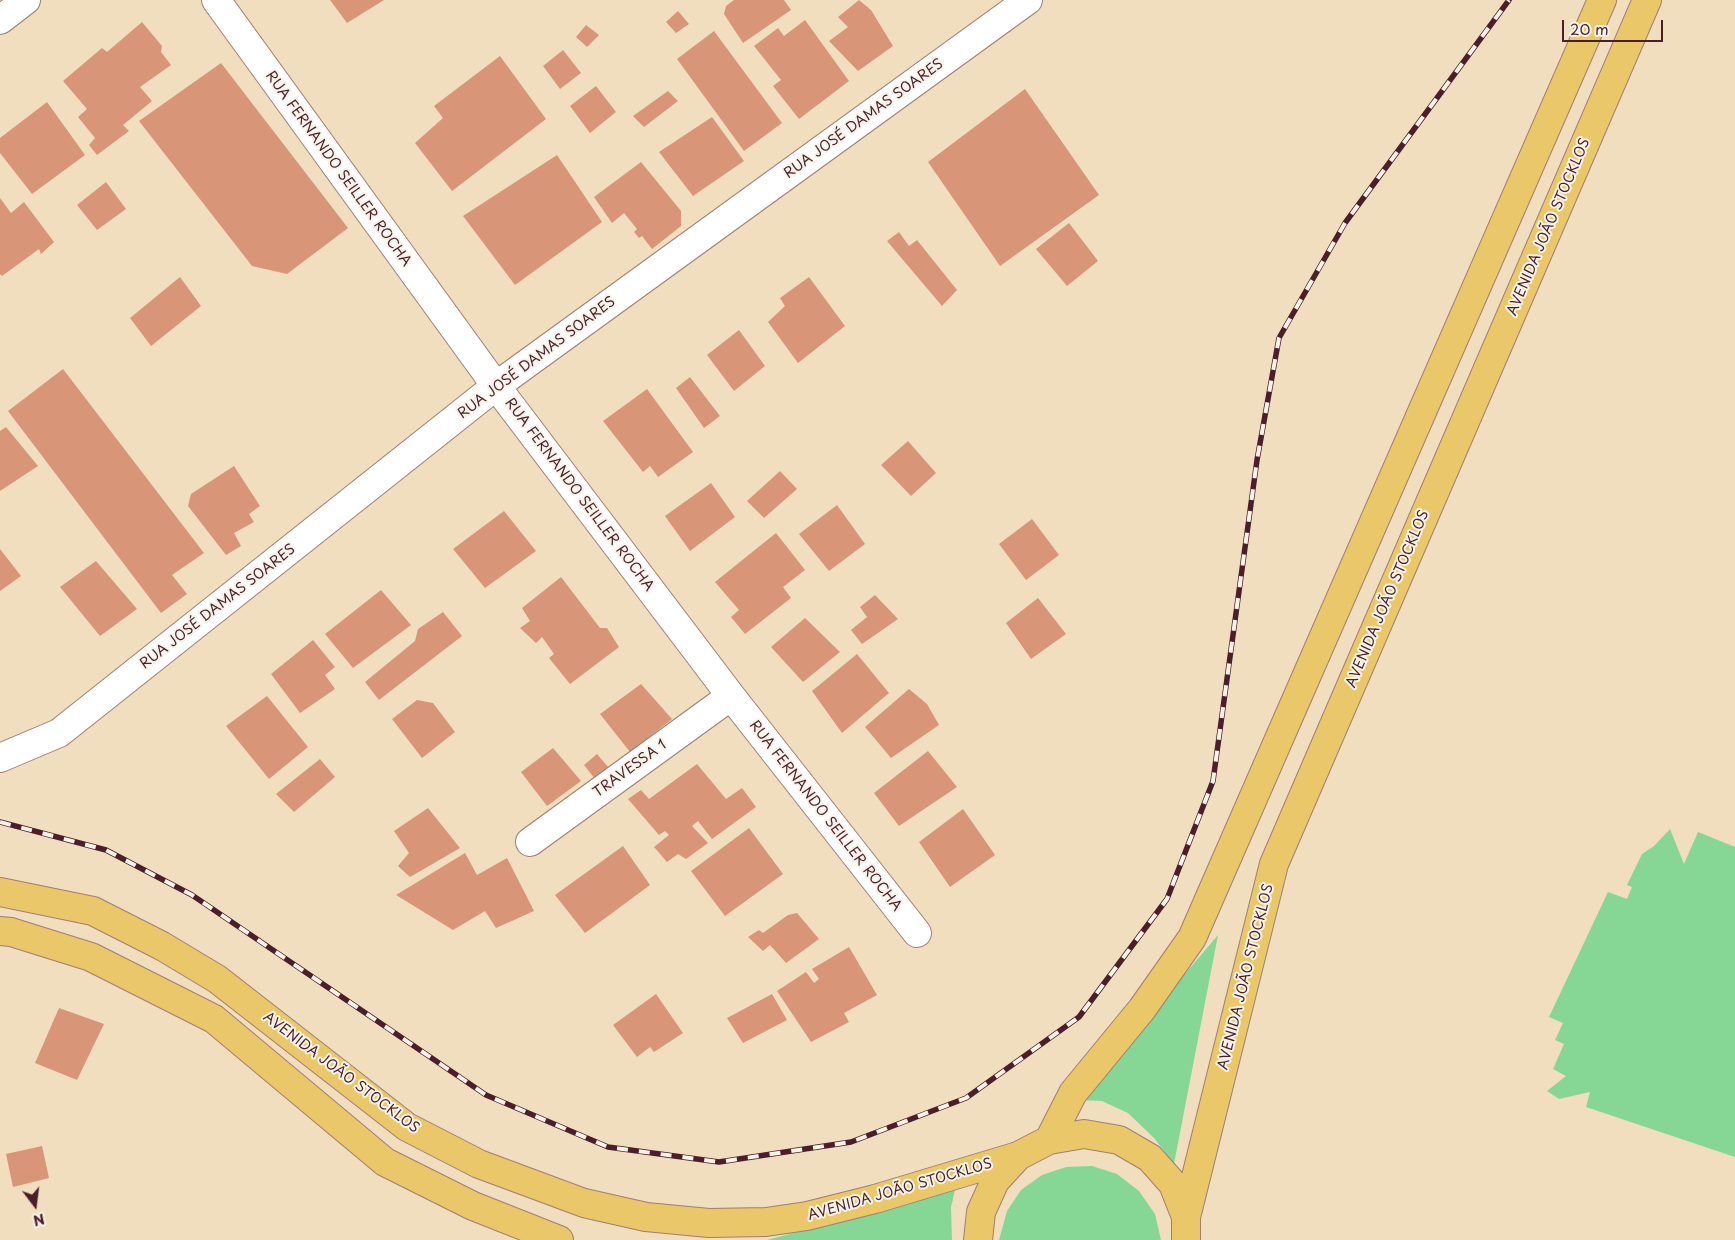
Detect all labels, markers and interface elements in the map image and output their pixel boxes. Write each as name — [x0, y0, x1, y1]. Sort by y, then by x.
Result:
scale bar — [1565, 10, 1666, 42]
text: 20 m — [1570, 17, 1609, 40]
street label: RUA JOSÉ DAMAS SOARES — [781, 56, 947, 182]
street label: RUA FERNANDO SEILLER ROCHA — [261, 68, 415, 270]
street label: AVENIDA JOÃO STOCKLOS — [1504, 136, 1594, 318]
street label: RUA JOSÉ DAMAS SOARES — [455, 293, 619, 423]
street label: RUA FERNANDO SEILLER ROCHA — [501, 395, 657, 595]
street label: AVENIDA JOÃO STOCKLOS — [1343, 508, 1433, 690]
street label: RUA JOSÉ DAMAS SOARES — [137, 541, 299, 673]
street label: RUA FERNANDO SEILLER ROCHA — [745, 717, 905, 915]
street label: TRAVESSA 1 — [590, 737, 670, 801]
street label: AVENIDA JOÃO STOCKLOS — [1215, 882, 1277, 1072]
street label: AVENIDA JOÃO STOCKLOS — [260, 1009, 422, 1137]
street label: AVENIDA JOÃO STOCKLOS — [806, 1156, 994, 1224]
north arrow — [10, 1180, 60, 1230]
text: N — [31, 1208, 47, 1232]

